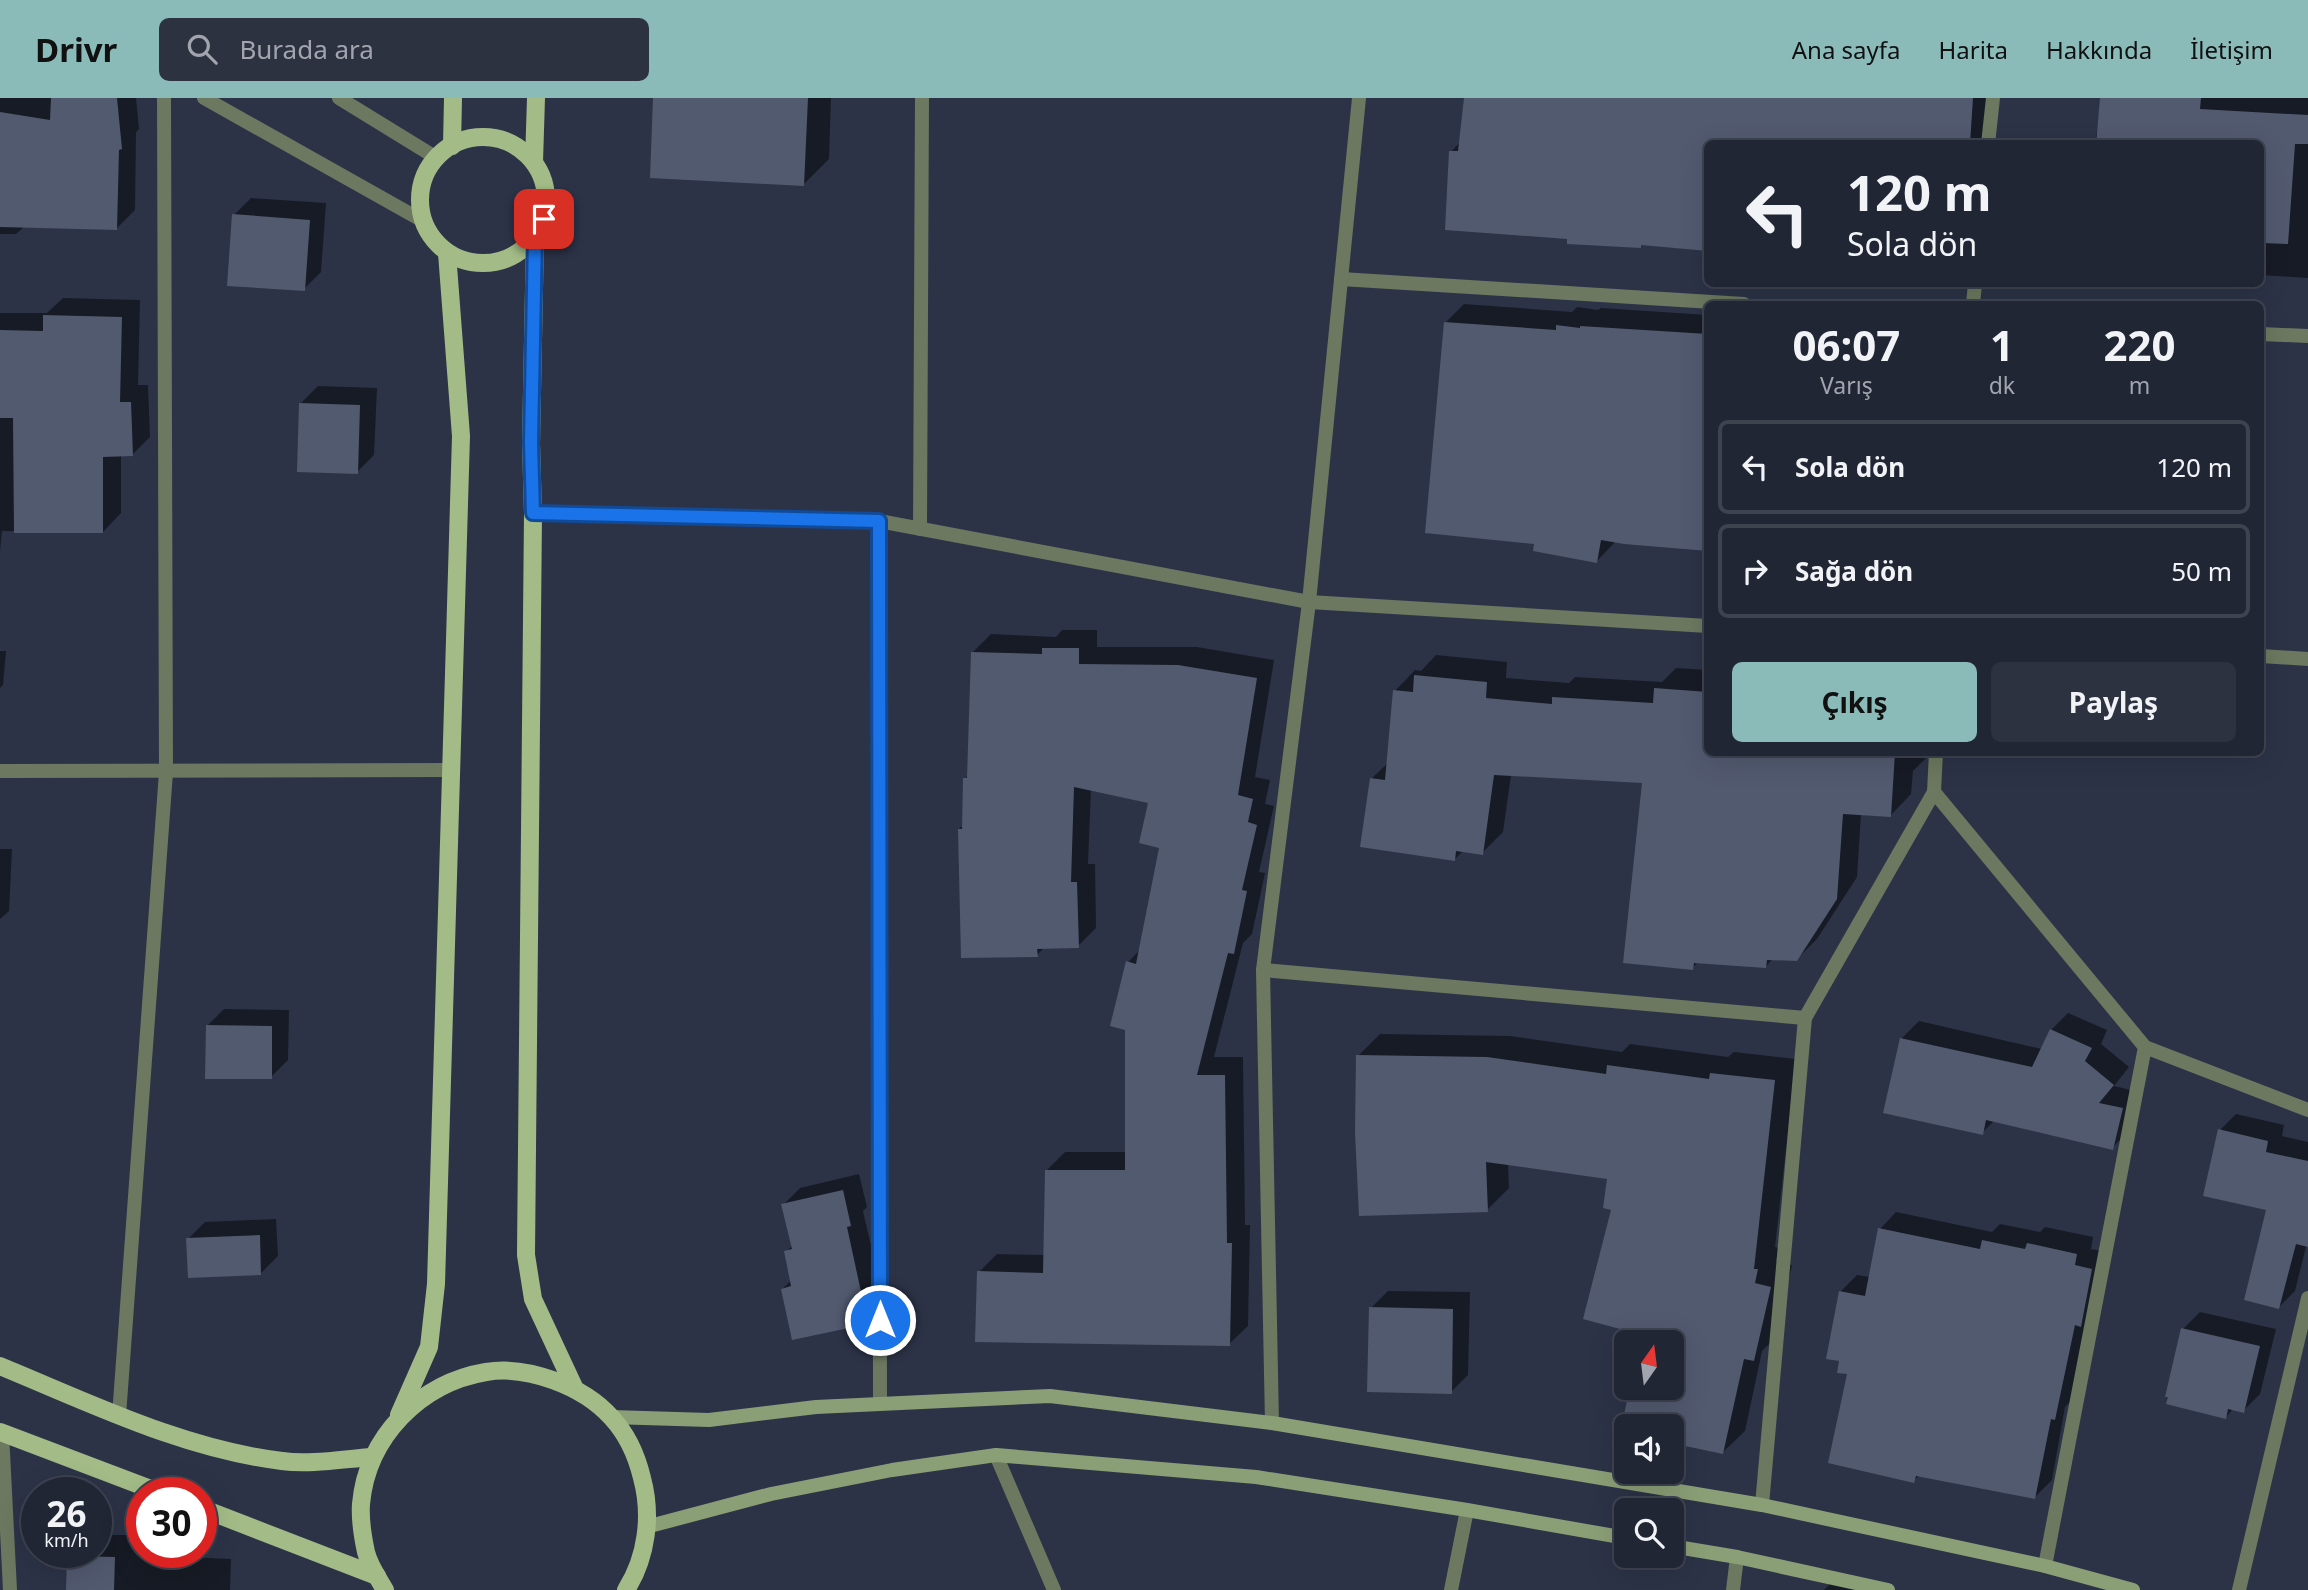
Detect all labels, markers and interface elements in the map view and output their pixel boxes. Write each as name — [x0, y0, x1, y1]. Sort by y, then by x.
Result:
search box — [159, 18, 649, 81]
text: Drivr — [35, 27, 117, 72]
icon: search — [183, 30, 221, 68]
text: Burada ara — [239, 31, 374, 67]
text: Ana sayfa — [1792, 33, 1901, 66]
text: Harita — [1939, 33, 2008, 66]
text: Hakkında — [2046, 33, 2152, 66]
text: İletişim — [2190, 33, 2273, 66]
text: 120 m — [1847, 159, 1992, 225]
icon: left — [1732, 168, 1823, 259]
pin — [514, 189, 574, 249]
icon: arrive — [525, 200, 563, 238]
text: Sola dön — [1847, 222, 1977, 265]
text: 06:07 — [1792, 316, 1900, 373]
text: 1 — [1990, 316, 2014, 373]
text: 220 — [2104, 316, 2176, 373]
text: Varış — [1820, 369, 1873, 401]
text: dk — [1989, 369, 2015, 401]
text: m — [2129, 369, 2150, 401]
icon: left — [1736, 448, 1774, 486]
text: Sola dön — [1795, 449, 1905, 485]
text: 120 m — [2156, 449, 2232, 485]
icon: right — [1736, 552, 1774, 590]
text: Sağa dön — [1795, 553, 1913, 589]
text: 50 m — [2171, 553, 2232, 589]
button: Çıkış — [1732, 662, 1977, 742]
button: Paylaş — [1991, 662, 2236, 742]
position arrow — [843, 1283, 917, 1357]
north arrow — [1614, 1330, 1684, 1400]
map controls — [1614, 1330, 1684, 1568]
button: sound — [1614, 1414, 1684, 1484]
speed limit sign: 30 — [126, 1477, 217, 1568]
text: 26 — [46, 1490, 87, 1537]
button: search — [1614, 1498, 1684, 1568]
text: km/h — [44, 1528, 89, 1552]

